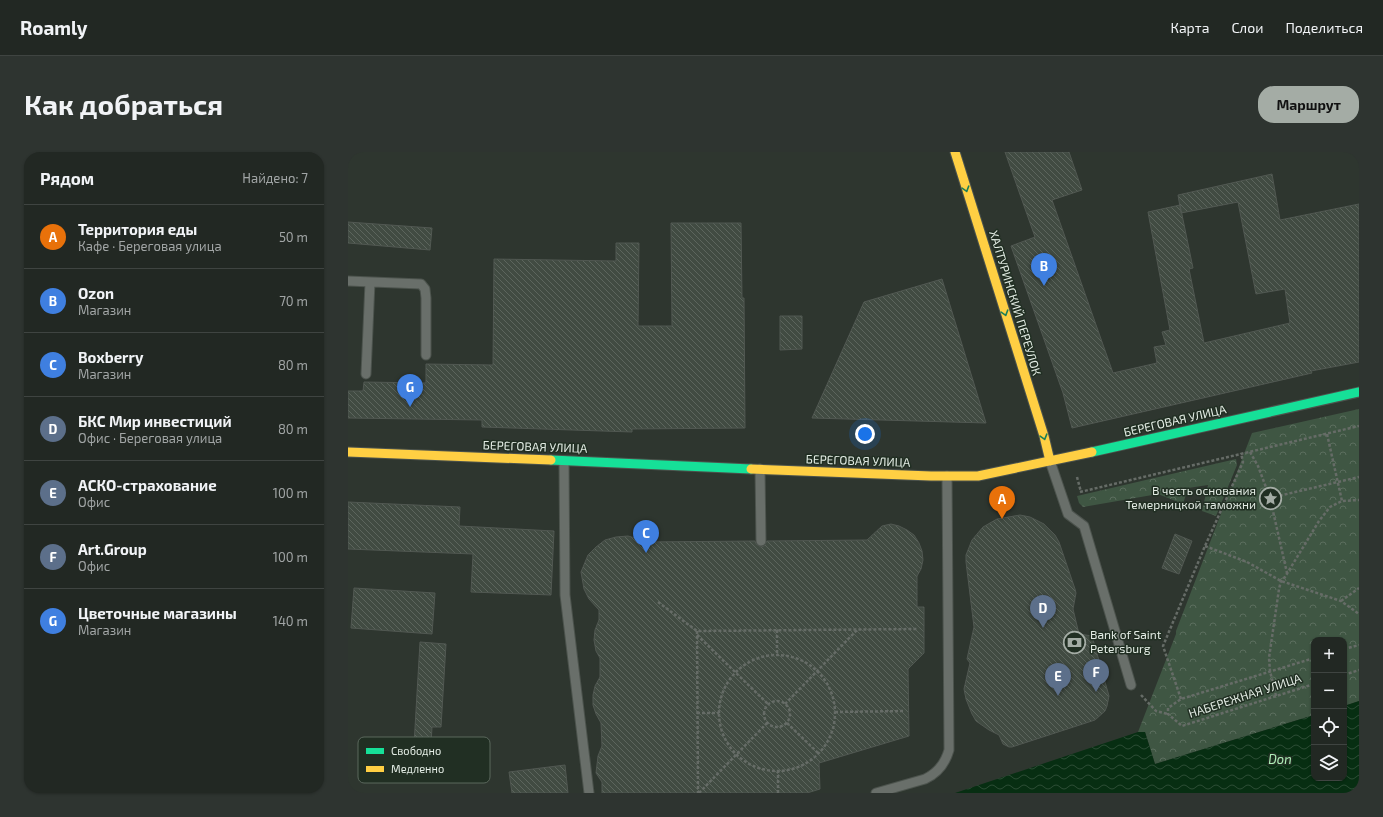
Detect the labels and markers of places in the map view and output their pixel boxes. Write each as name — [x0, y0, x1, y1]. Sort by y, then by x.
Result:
pin: B — [1031, 253, 1057, 286]
pin: G — [397, 374, 423, 407]
place label: В честь основания Темерницкой таможни — [1126, 483, 1256, 511]
place icon: В честь основания Темерницкой таможни — [1258, 485, 1284, 511]
pin: A — [989, 486, 1015, 519]
pin: C — [633, 520, 659, 553]
pin: D — [1030, 595, 1056, 628]
place label: Bank of Saint Petersburg — [1090, 627, 1162, 655]
bank icon: Bank of Saint Petersburg — [1061, 629, 1087, 655]
pin: F — [1083, 659, 1109, 692]
pin: E — [1045, 663, 1071, 696]

